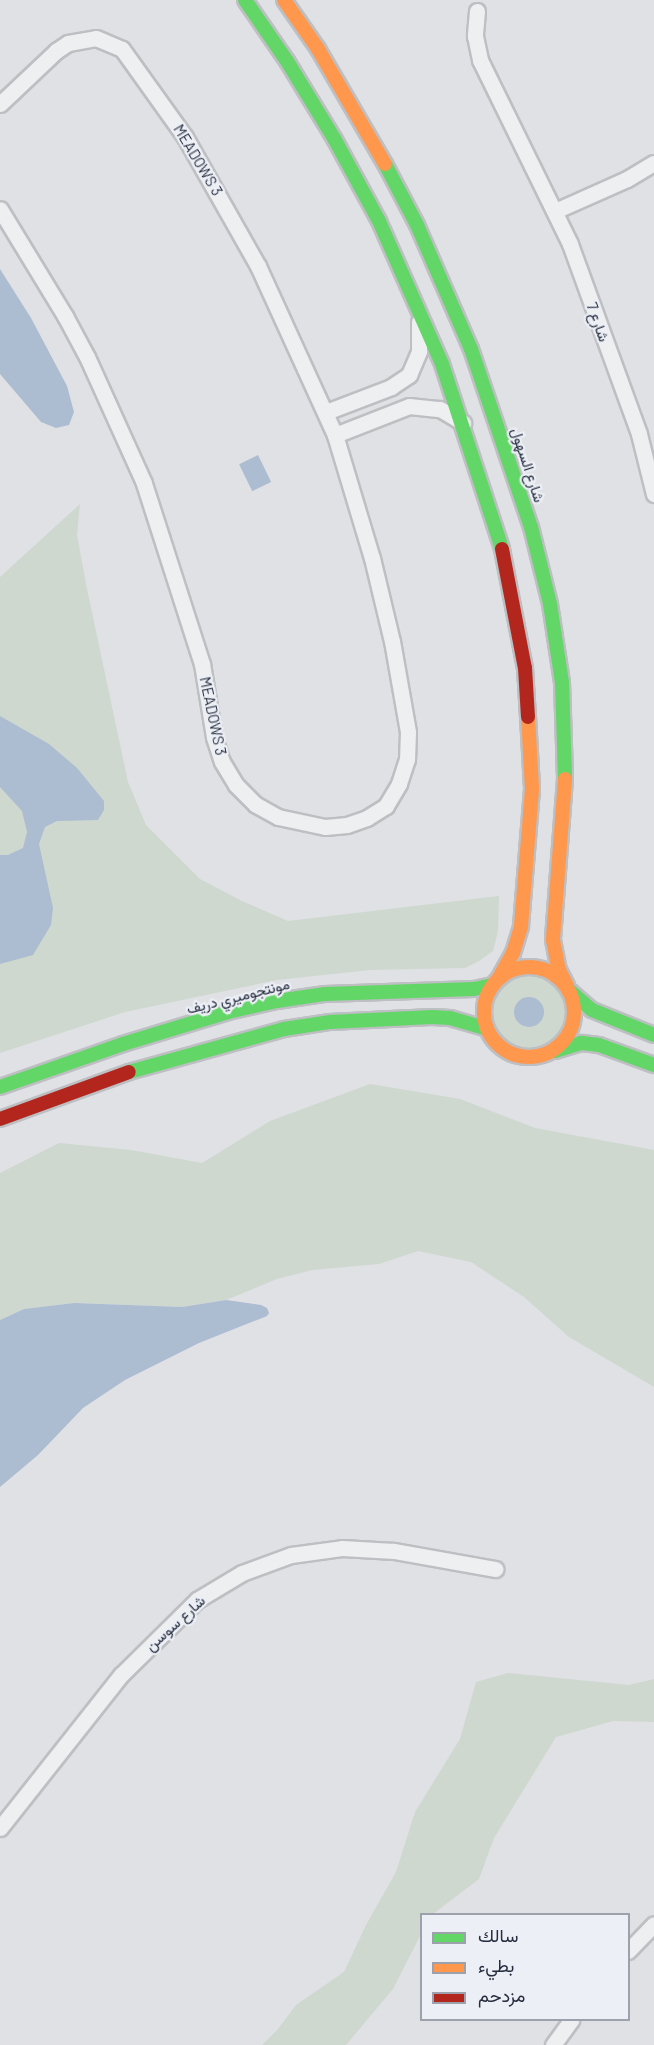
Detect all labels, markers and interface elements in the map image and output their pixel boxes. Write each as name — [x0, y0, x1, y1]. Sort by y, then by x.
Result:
street label: MEADOWS 3 — [170, 121, 226, 199]
street label: شارع 7 — [583, 300, 613, 344]
street label: شارع السهول — [507, 425, 549, 505]
street label: MEADOWS 3 — [196, 675, 230, 757]
street label: مونتجوميري دريف — [185, 975, 291, 1017]
street label: شارع سوسن — [141, 1591, 209, 1655]
legend — [420, 1913, 630, 2021]
text: سالك — [478, 1924, 518, 1946]
text: بطيء — [478, 1954, 514, 1976]
text: مزدحم — [478, 1984, 525, 2006]

